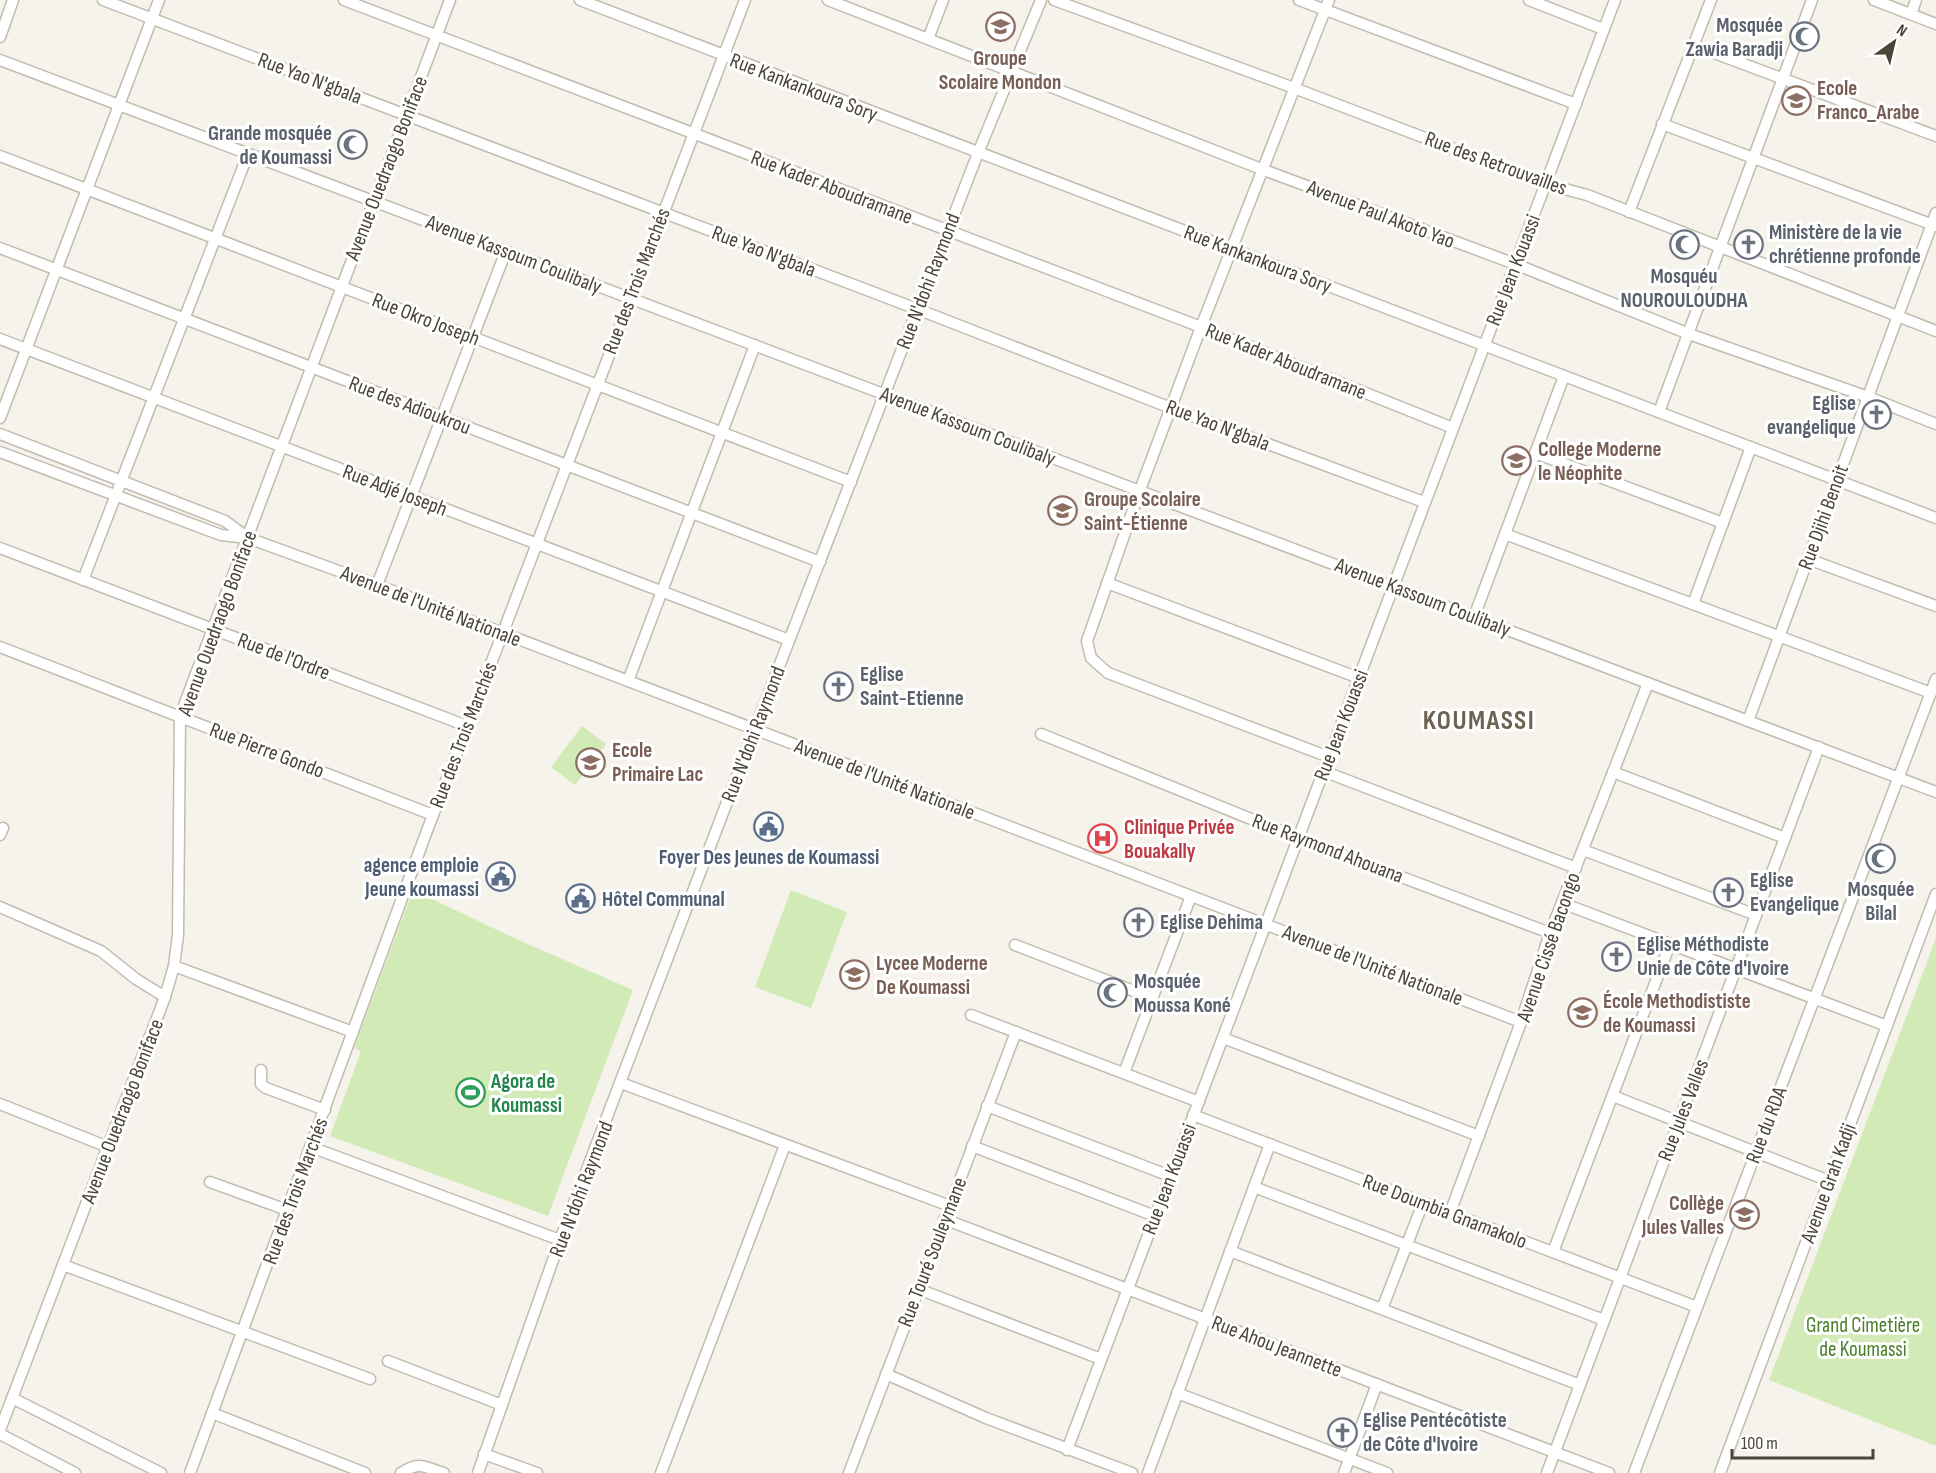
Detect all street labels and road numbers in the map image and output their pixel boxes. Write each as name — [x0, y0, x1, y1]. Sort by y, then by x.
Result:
street label: Rue Yao N'gbala — [254, 47, 365, 110]
street label: Rue Kankankoura Sory — [726, 48, 881, 127]
street label: Avenue Ouedraogo Boniface — [339, 72, 433, 265]
street label: Rue des Retrouvailles — [1421, 126, 1570, 201]
street label: Rue Kader Aboudramane — [747, 145, 916, 230]
street label: Avenue Paul Akoto Yao — [1303, 174, 1458, 254]
street label: Rue des Trois Marchés — [597, 205, 676, 358]
street label: Avenue Kassoum Coulibaly — [422, 209, 605, 299]
street label: Rue N'dohi Raymond — [891, 210, 966, 353]
street label: Rue Jean Kouassi — [1481, 211, 1546, 329]
street label: Rue Yao N'gbala — [708, 220, 819, 283]
street label: Rue Kankankoura Sory — [1180, 220, 1335, 299]
street label: Rue Okro Joseph — [369, 288, 483, 351]
street label: Rue Kader Aboudramane — [1202, 318, 1370, 405]
street label: Rue des Adioukrou — [345, 371, 474, 440]
street label: Avenue Kassoum Coulibaly — [876, 381, 1059, 471]
street label: Rue Yao N'gbala — [1162, 394, 1273, 457]
street label: Rue Adjé Joseph — [339, 459, 451, 522]
street label: Rue Djihi Benoit — [1793, 461, 1854, 573]
street label: Avenue Ouedraogo Boniface — [172, 527, 263, 720]
street label: Avenue Kassoum Coulibaly — [1331, 552, 1514, 642]
street label: Avenue de l'Unité Nationale — [336, 560, 524, 652]
street label: Rue de l'Ordre — [234, 627, 334, 686]
street label: Rue des Trois Marchés — [424, 659, 503, 812]
street label: Rue N'dohi Raymond — [716, 663, 791, 806]
street label: Rue Jean Kouassi — [1309, 666, 1374, 784]
street label: Rue Pierre Gondo — [206, 717, 328, 784]
street label: Avenue de l'Unité Nationale — [790, 733, 978, 825]
street label: Rue Raymond Ahouana — [1249, 808, 1407, 889]
street label: Avenue Cissé Bacongo — [1511, 869, 1586, 1026]
street label: Avenue de l'Unité Nationale — [1278, 919, 1466, 1011]
street label: Avenue Ouedraogo Boniface — [75, 1015, 169, 1208]
street label: Rue Jules Valles — [1653, 1056, 1714, 1165]
street label: Rue du RDA — [1740, 1082, 1793, 1167]
street label: Rue des Trois Marchés — [257, 1114, 334, 1268]
street label: Rue N'dohi Raymond — [544, 1118, 619, 1261]
street label: Rue Jean Kouassi — [1137, 1120, 1202, 1238]
street label: Avenue Grah Kadji — [1795, 1120, 1862, 1247]
street label: Rue Doumbia Gnamakolo — [1359, 1169, 1530, 1254]
street label: Rue Touré Souleymane — [892, 1174, 972, 1330]
street label: Rue Ahou Jeannette — [1208, 1310, 1346, 1383]

